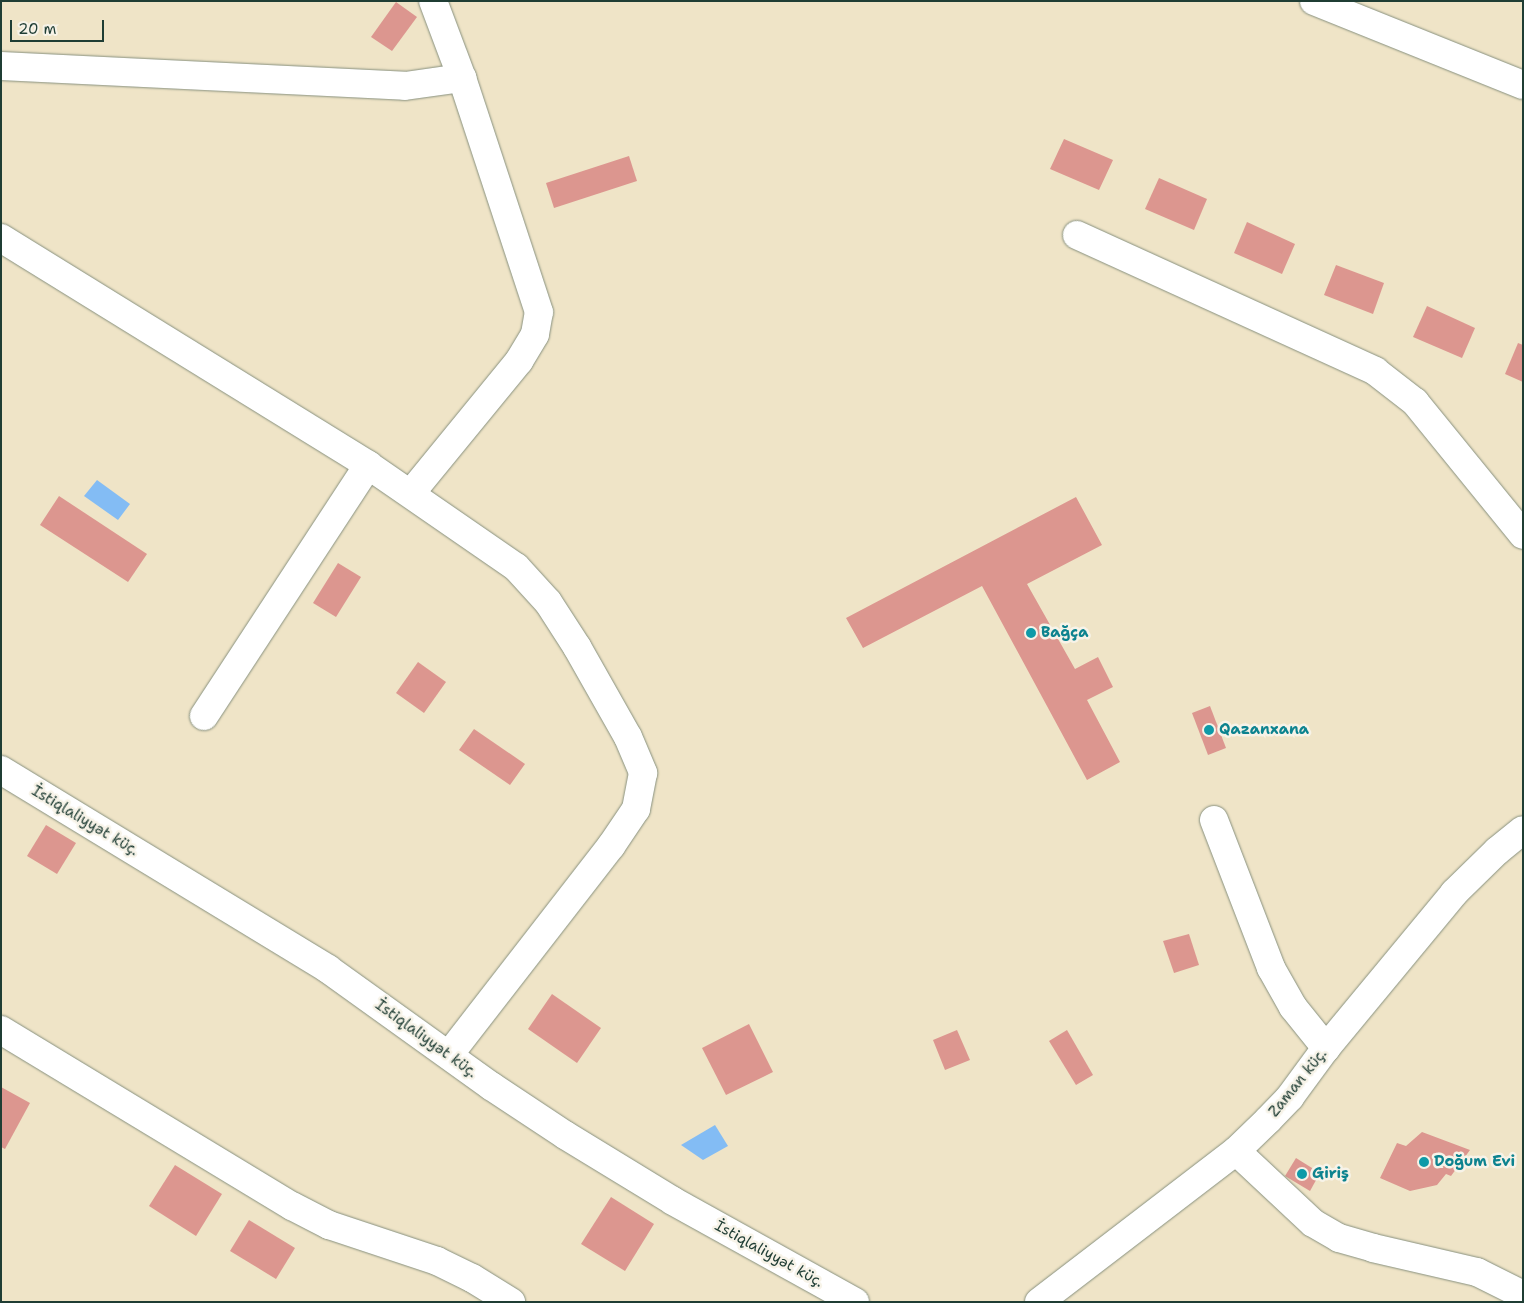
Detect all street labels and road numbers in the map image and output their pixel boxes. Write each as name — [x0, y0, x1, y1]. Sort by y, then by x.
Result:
street label: İstiqlaliyyət küç. — [28, 782, 142, 860]
street label: İstiqlaliyyət küç. — [372, 996, 480, 1082]
street label: Zaman küç. — [1265, 1045, 1331, 1121]
street label: İstiqlaliyyət küç. — [712, 1217, 826, 1291]

